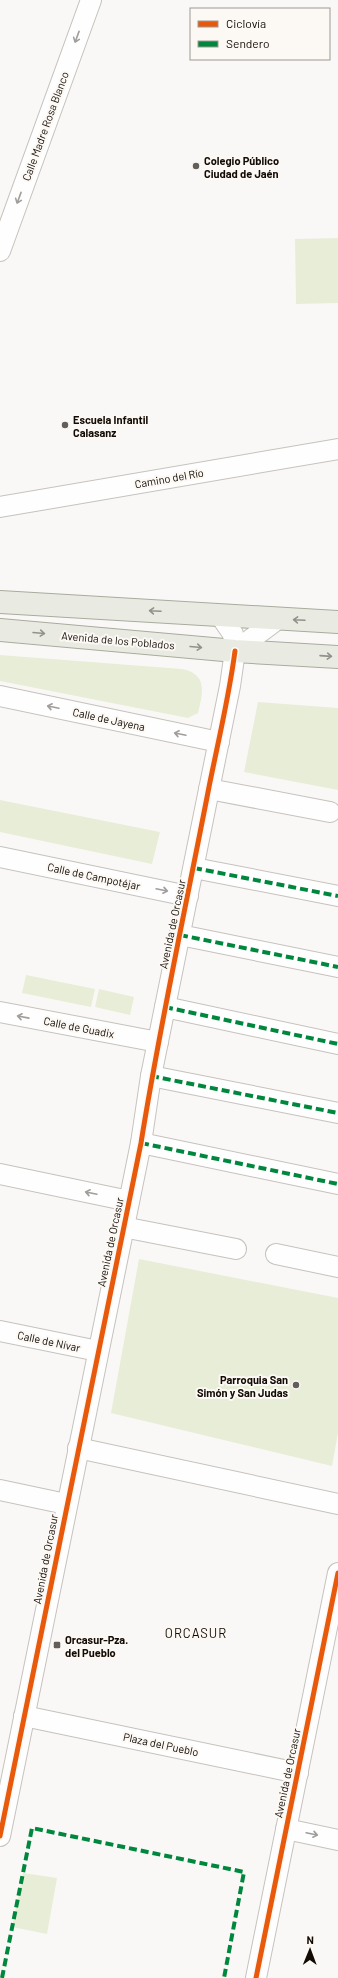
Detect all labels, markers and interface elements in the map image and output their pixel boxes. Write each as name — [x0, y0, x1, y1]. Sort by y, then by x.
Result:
legend — [190, 8, 330, 60]
text: Ciclovía — [226, 16, 266, 30]
one-way arrow — [73, 30, 81, 42]
text: Sendero — [226, 36, 270, 50]
street label: Calle Madre Rosa Blanco — [19, 70, 71, 182]
place label: Colegio Público Ciudad de Jaén — [204, 154, 279, 180]
marker: Colegio Público Ciudad de Jaén — [191, 161, 201, 171]
one-way arrow — [15, 192, 22, 205]
place label: Escuela Infantil Calasanz — [73, 413, 148, 439]
marker: Escuela Infantil Calasanz — [60, 420, 70, 430]
street label: Camino del Río — [133, 466, 205, 490]
one-way arrow — [149, 607, 162, 615]
one-way arrow — [293, 616, 306, 623]
street label: Avenida de los Poblados — [61, 629, 175, 651]
one-way arrow — [32, 630, 45, 637]
one-way arrow — [189, 644, 202, 651]
one-way arrow — [319, 653, 332, 660]
one-way arrow — [47, 702, 60, 710]
street label: Calle de Jayena — [72, 705, 146, 733]
one-way arrow — [174, 729, 187, 737]
street label: Calle de Campotéjar — [46, 860, 142, 892]
street label: Avenida de Orcasur — [156, 878, 188, 970]
one-way arrow — [155, 887, 168, 895]
one-way arrow — [17, 1013, 30, 1021]
street label: Calle de Guadix — [43, 1014, 115, 1040]
one-way arrow — [84, 1188, 97, 1196]
street label: Avenida de Orcasur — [94, 1196, 126, 1288]
street label: Calle de Nívar — [16, 1328, 82, 1354]
place label: Parroquia San Simón y San Judas — [197, 1373, 288, 1399]
marker: Parroquia San Simón y San Judas — [291, 1380, 301, 1390]
street label: Avenida de Orcasur — [30, 1513, 60, 1605]
district label: ORCASUR — [165, 1625, 227, 1641]
place label: Orcasur-Pza. del Pueblo — [65, 1633, 128, 1659]
marker: Orcasur-Pza. del Pueblo — [52, 1640, 62, 1650]
street label: Avenida de Orcasur — [271, 1727, 303, 1819]
street label: Plaza del Pueblo — [122, 1730, 200, 1758]
one-way arrow — [305, 1831, 318, 1839]
north arrow — [290, 1930, 330, 1970]
text: N — [306, 1933, 314, 1946]

